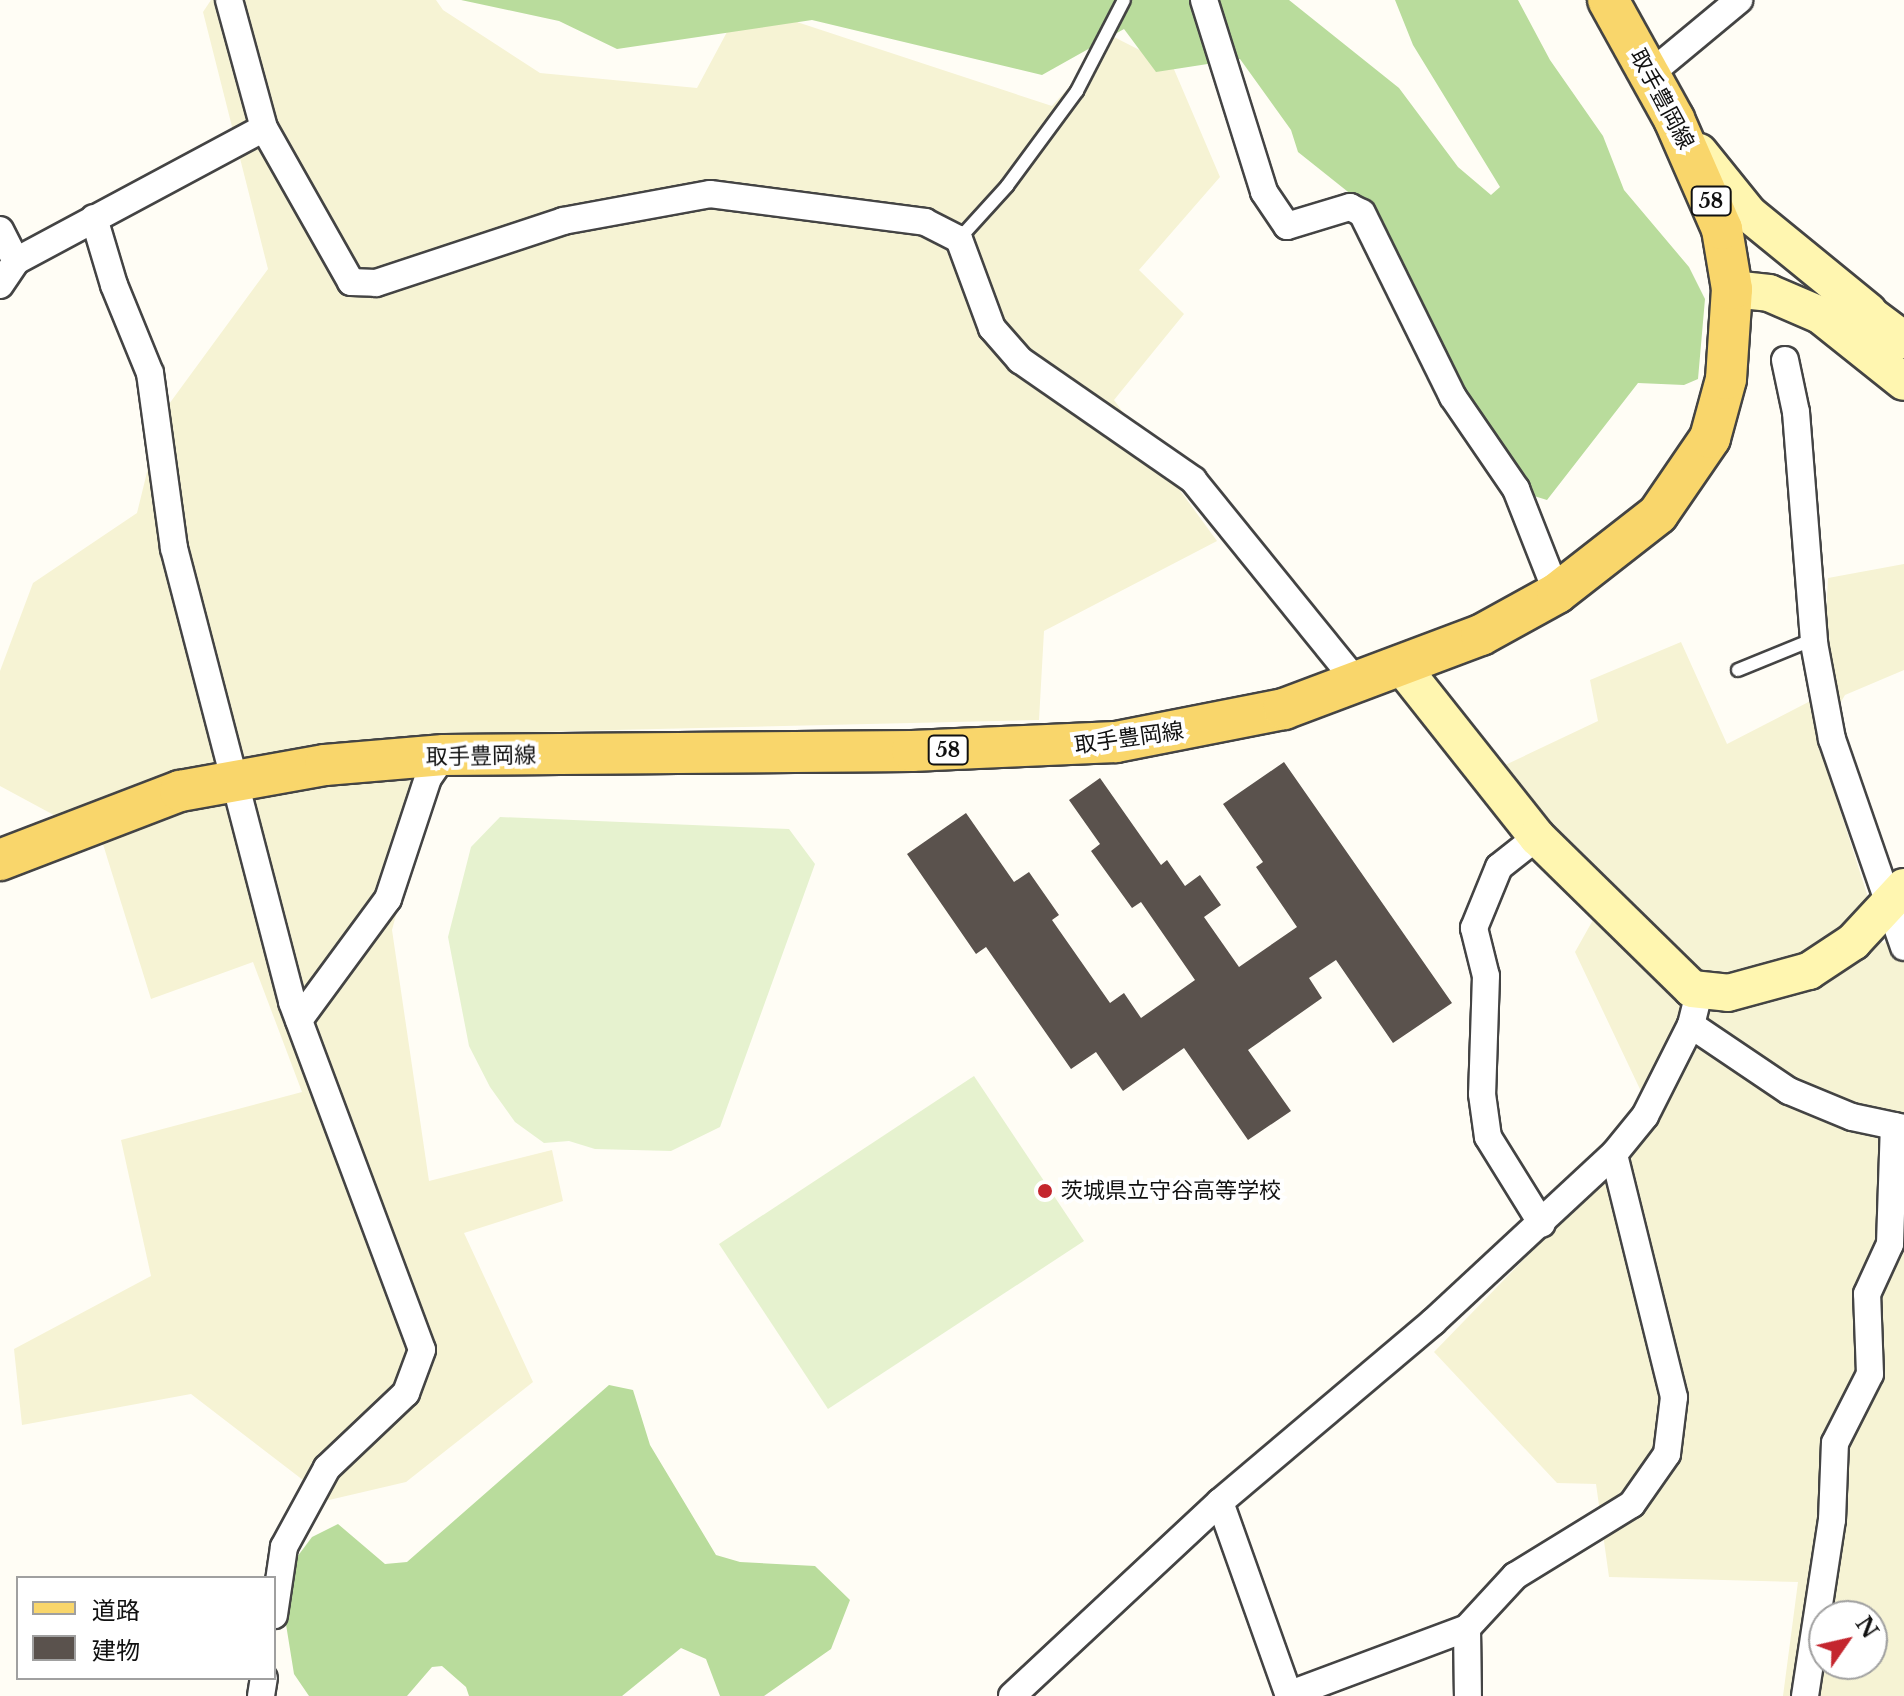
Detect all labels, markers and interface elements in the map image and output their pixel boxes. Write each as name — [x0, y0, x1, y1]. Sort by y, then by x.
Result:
street label: 取手豊岡線 — [1625, 44, 1699, 154]
road number: 58 — [1689, 185, 1733, 217]
street label: 取手豊岡線 — [1073, 717, 1185, 759]
road number: 58 — [926, 734, 970, 766]
street label: 取手豊岡線 — [426, 742, 536, 770]
place label: 茨城県立守谷高等学校 — [1061, 1178, 1281, 1204]
marker: 茨城県立守谷高等学校 — [1036, 1182, 1054, 1200]
legend — [16, 1576, 276, 1680]
text: 道路 — [92, 1596, 140, 1625]
north arrow — [1808, 1600, 1888, 1680]
text: N — [1850, 1611, 1884, 1644]
text: 建物 — [92, 1636, 140, 1665]

